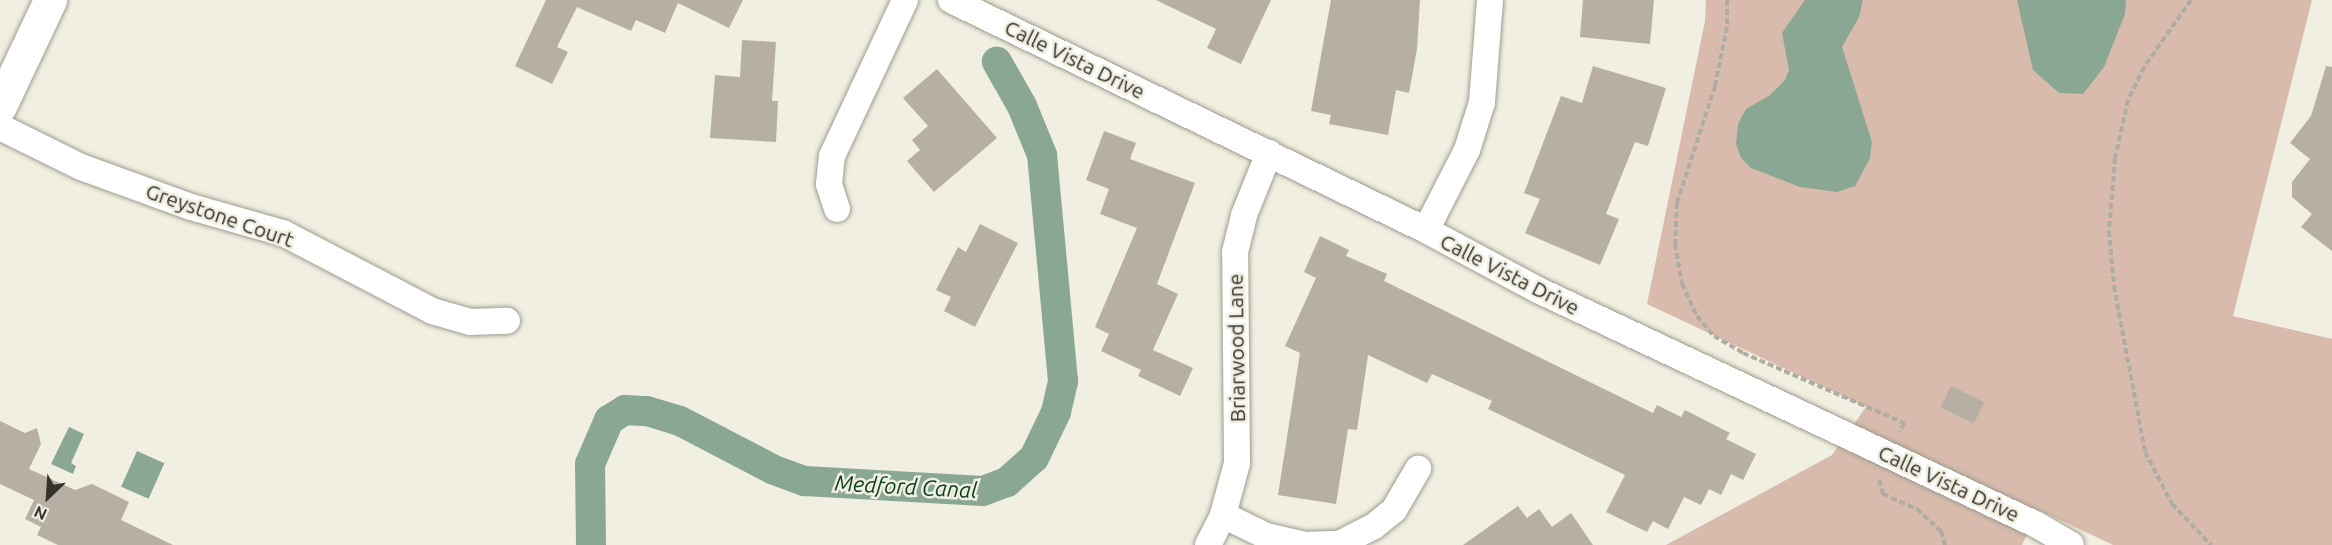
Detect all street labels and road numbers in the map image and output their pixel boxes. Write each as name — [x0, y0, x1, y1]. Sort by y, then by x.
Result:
street label: Calle Vista Drive — [1001, 14, 1149, 104]
street label: Greystone Court — [143, 178, 297, 252]
street label: Calle Vista Drive — [1436, 228, 1584, 320]
street label: Briarwood Lane — [1222, 273, 1250, 423]
street label: Calle Vista Drive — [1874, 439, 2024, 527]

